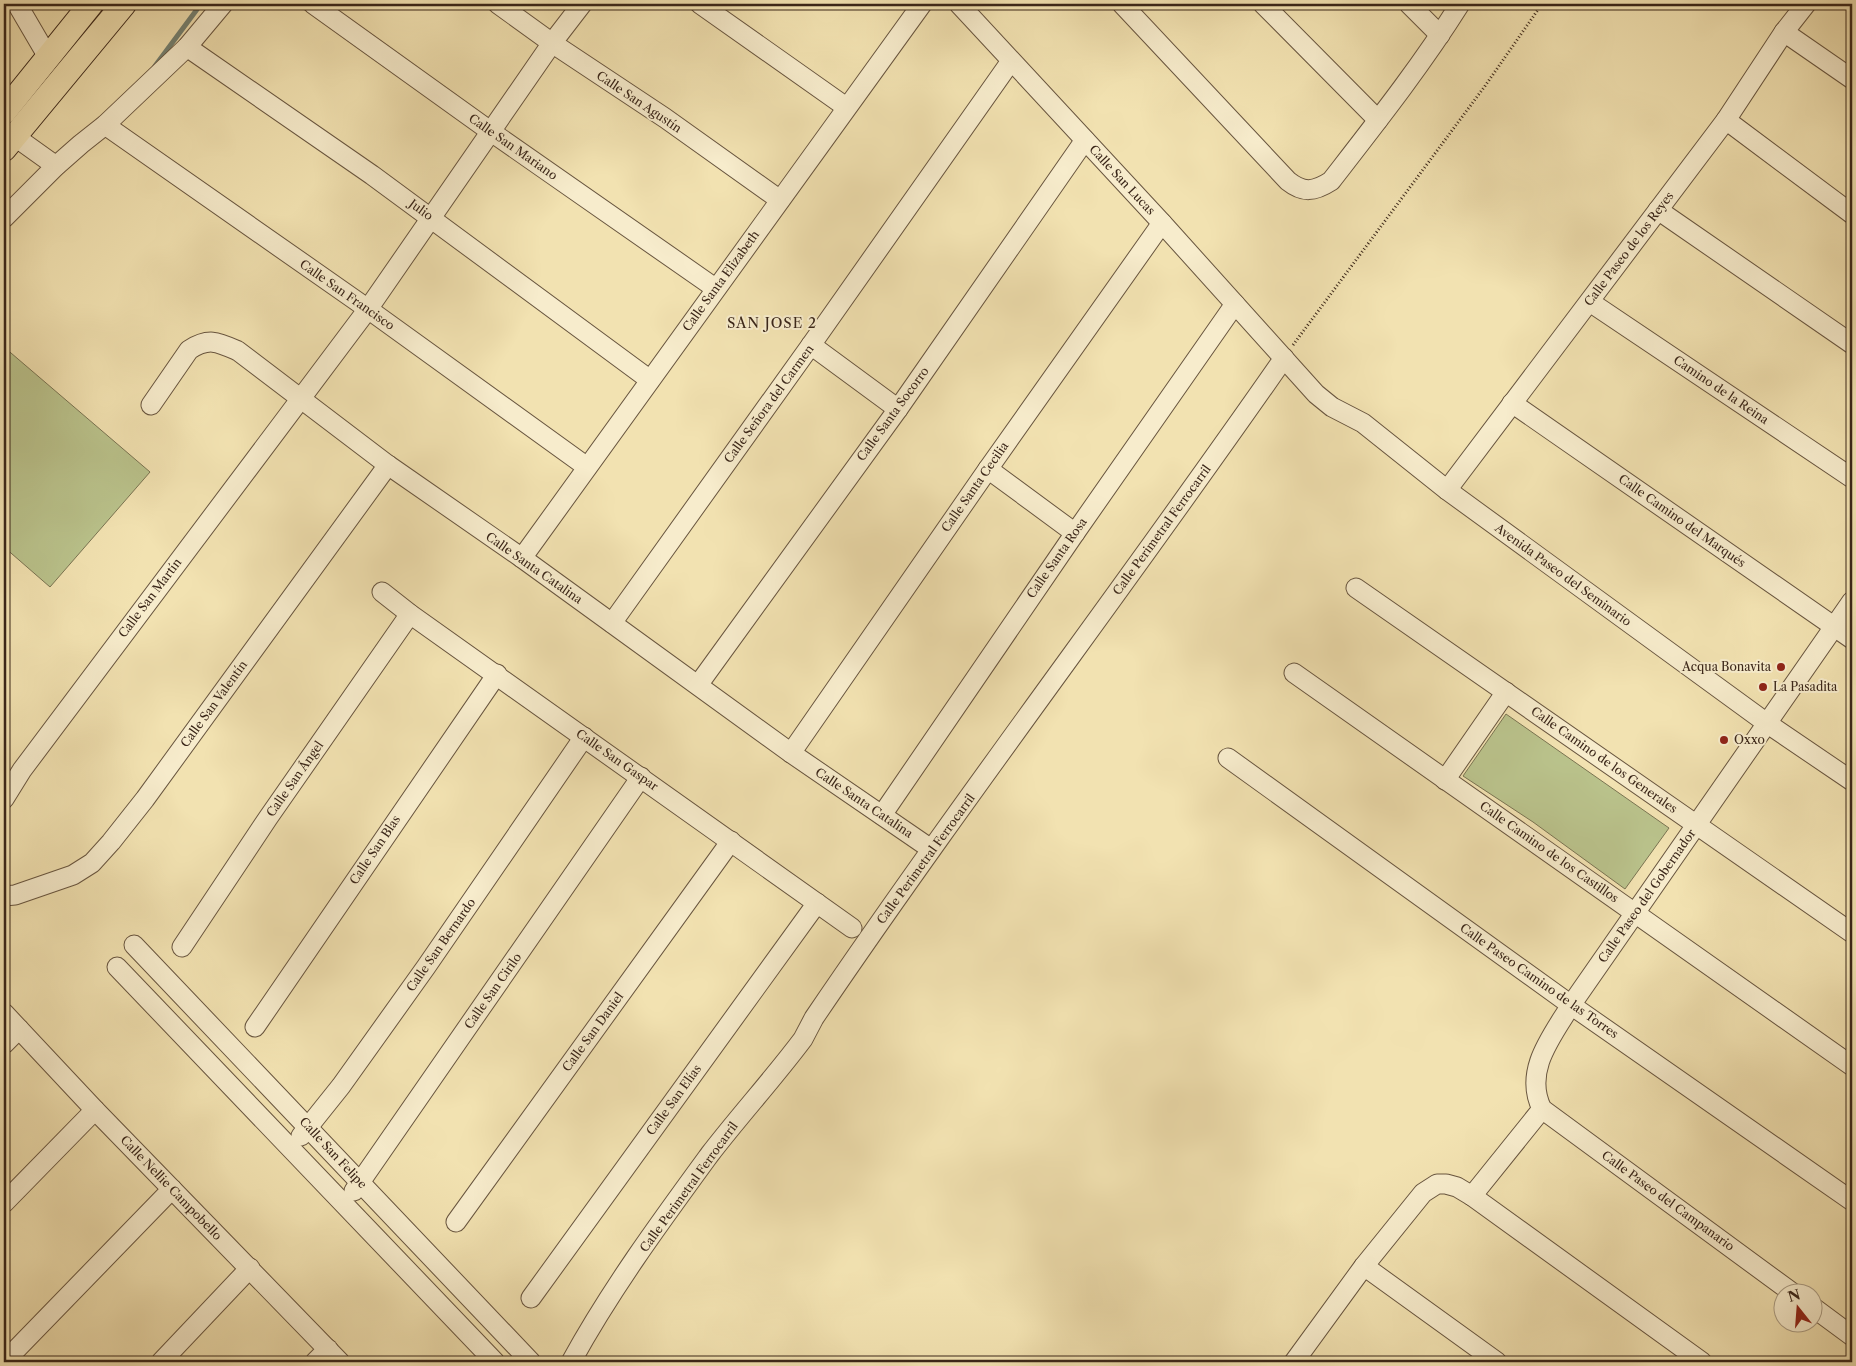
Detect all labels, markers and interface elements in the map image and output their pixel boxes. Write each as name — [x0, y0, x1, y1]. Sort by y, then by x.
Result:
street label: Calle San Agustín — [594, 68, 685, 136]
street label: Calle San Mariano — [466, 110, 561, 183]
street label: Calle San Lucas — [1086, 142, 1159, 218]
street label: Calle Paseo de los Reyes — [1581, 189, 1677, 309]
street label: Julio — [405, 195, 436, 223]
street label: Calle Santa Elizabeth — [679, 227, 762, 334]
street label: Calle San Francisco — [297, 256, 398, 333]
district label: SAN JOSE 2 — [727, 314, 817, 332]
street label: Calle Señora del Carmen — [721, 341, 817, 466]
street label: Camino de la Reina — [1671, 352, 1772, 427]
street label: Calle Santa Socorro — [853, 364, 932, 464]
street label: Calle Santa Cecilia — [938, 438, 1012, 535]
street label: Calle Perimetral Ferrocarril — [1109, 461, 1214, 598]
street label: Calle Camino del Marqués — [1616, 471, 1749, 570]
street label: Calle Santa Rosa — [1023, 514, 1090, 601]
street label: Avenida Paseo del Seminario — [1491, 519, 1634, 629]
street label: Calle Santa Catalina — [483, 529, 586, 607]
street label: Calle San Martín — [115, 555, 185, 640]
street label: Calle San Valentín — [177, 657, 250, 750]
place label: Acqua Bonavita — [1681, 659, 1772, 674]
marker: Acqua Bonavita — [1775, 661, 1787, 673]
place label: La Pasadita — [1773, 679, 1838, 694]
marker: La Pasadita — [1757, 681, 1769, 693]
street label: Calle Camino de los Generales — [1528, 703, 1680, 816]
street label: Calle San Gaspar — [573, 726, 661, 793]
place label: Oxxo — [1734, 732, 1765, 747]
marker: Oxxo — [1718, 734, 1730, 746]
street label: Calle San Ángel — [262, 737, 327, 820]
street label: Calle Santa Catalina — [813, 764, 916, 841]
street label: Calle Perimetral Ferrocarril — [873, 790, 978, 927]
street label: Calle Camino de los Castillos — [1477, 798, 1622, 905]
street label: Calle San Blas — [346, 812, 403, 887]
street label: Calle Paseo del Gobernador — [1595, 826, 1699, 965]
street label: Calle San Bernardo — [403, 895, 478, 994]
street label: Calle Paseo Camino de las Torres — [1457, 920, 1621, 1041]
street label: Calle San Cirilo — [461, 950, 524, 1032]
street label: Calle San Daniel — [559, 989, 627, 1074]
street label: Calle San Elías — [643, 1061, 704, 1138]
street label: Calle San Felipe — [296, 1114, 370, 1192]
street label: Calle Perimetral Ferrocarril — [636, 1118, 741, 1255]
street label: Calle Nellie Campobello — [117, 1132, 225, 1243]
street label: Calle Paseo del Campanario — [1599, 1147, 1738, 1254]
north arrow — [1774, 1284, 1824, 1334]
text: N — [1786, 1285, 1803, 1306]

